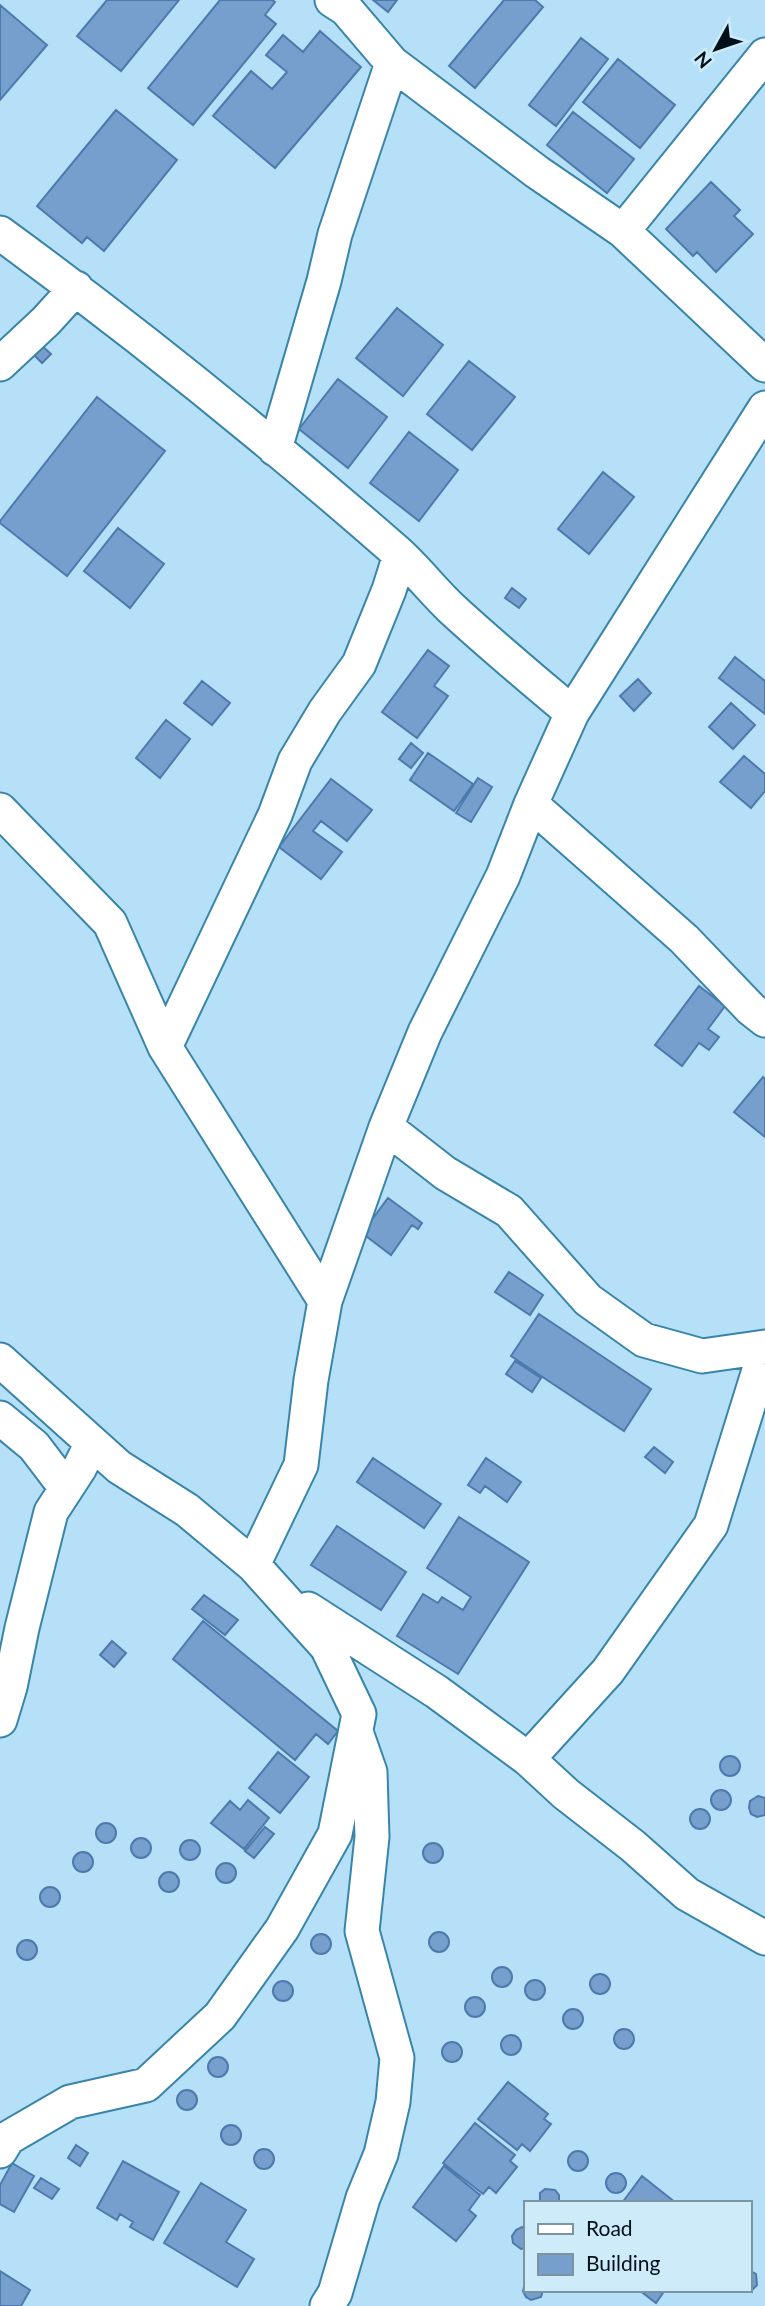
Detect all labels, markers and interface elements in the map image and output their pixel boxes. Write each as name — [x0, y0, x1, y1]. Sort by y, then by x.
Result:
north arrow — [681, 14, 751, 84]
text: N — [689, 47, 716, 73]
legend — [524, 2201, 751, 2292]
text: Road — [586, 2215, 633, 2240]
text: Building — [586, 2250, 661, 2275]

